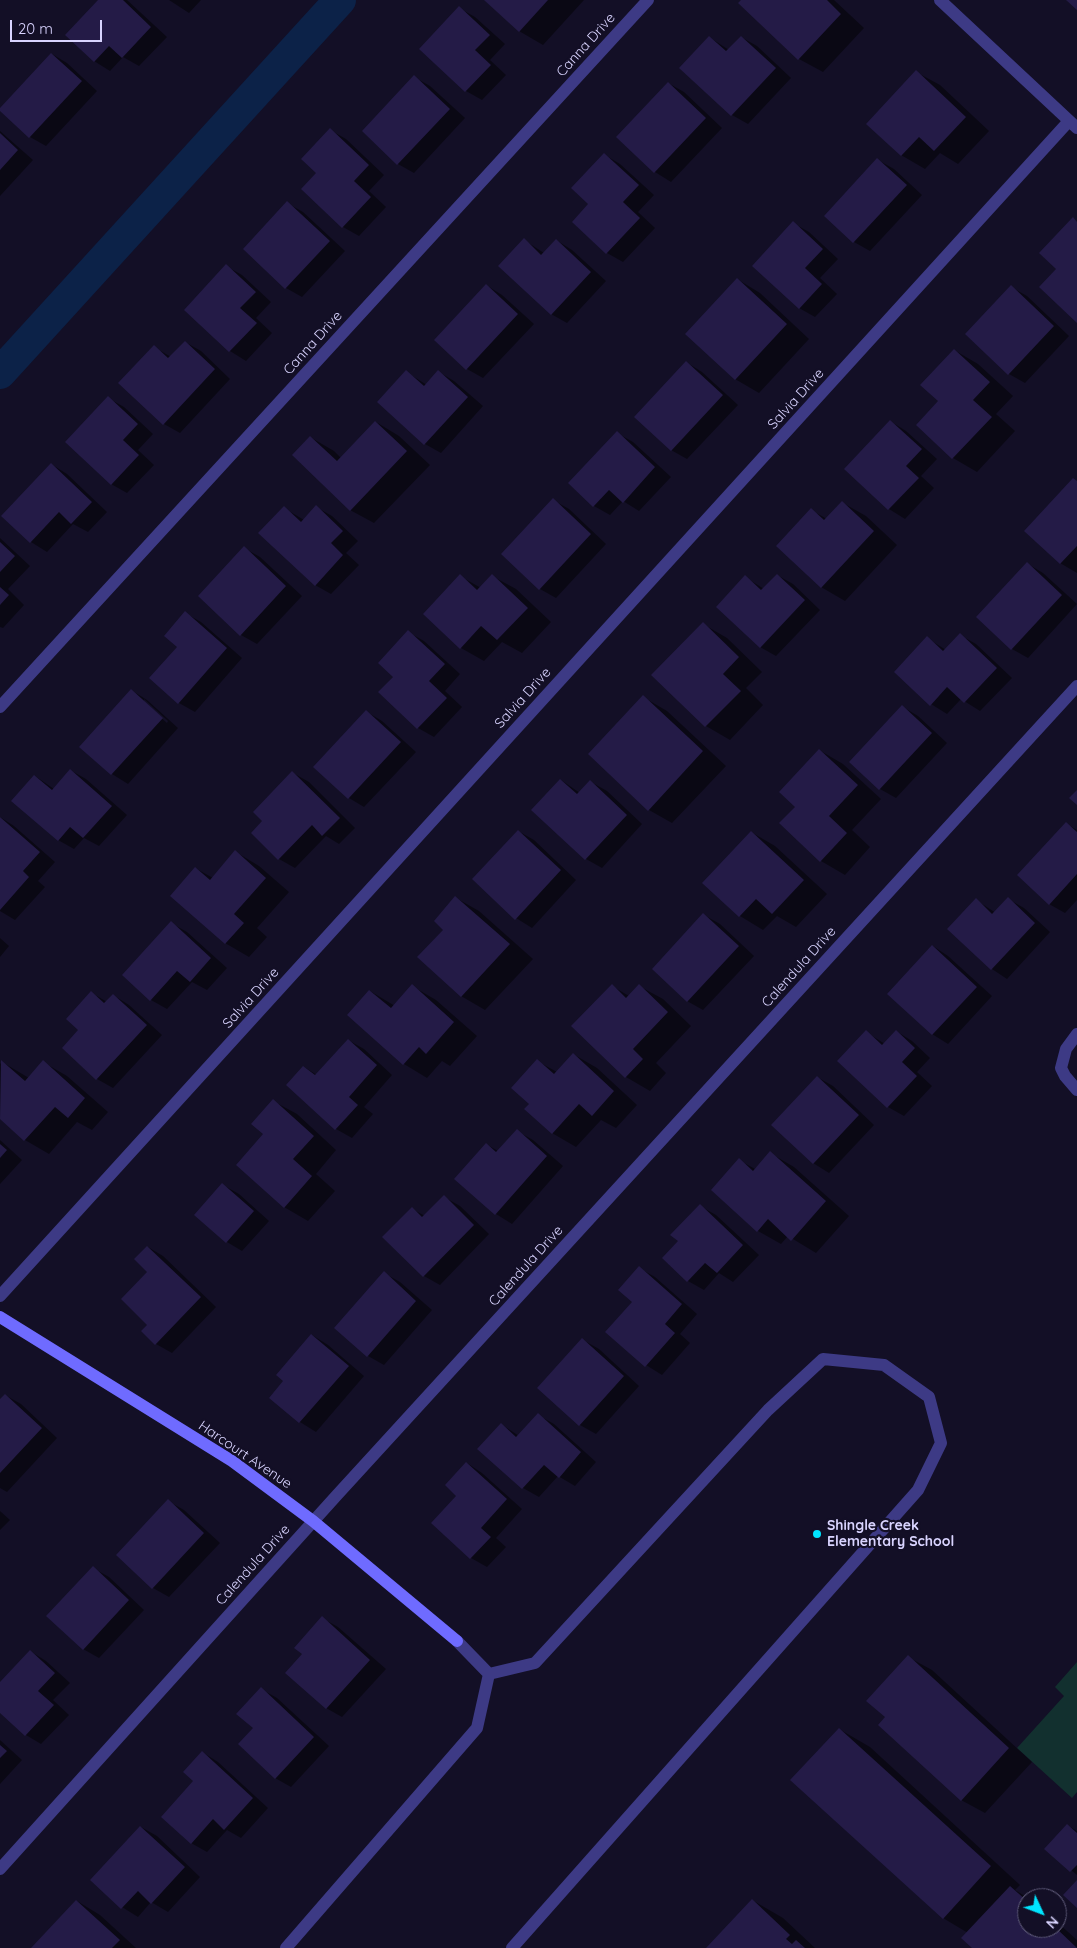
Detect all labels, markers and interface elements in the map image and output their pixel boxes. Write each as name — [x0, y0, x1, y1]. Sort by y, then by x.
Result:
scale bar — [12, 10, 105, 42]
street label: Canna Drive — [553, 10, 619, 80]
text: 20 m — [18, 19, 53, 38]
street label: Canna Drive — [280, 308, 346, 378]
street label: Salvia Drive — [764, 365, 828, 433]
street label: Salvia Drive — [491, 664, 555, 732]
street label: Calendula Drive — [758, 923, 840, 1011]
street label: Salvia Drive — [219, 964, 283, 1032]
street label: Calendula Drive — [485, 1222, 567, 1310]
street label: Harcourt Avenue — [195, 1418, 295, 1492]
place label: Shingle Creek Elementary School — [827, 1518, 954, 1550]
street label: Calendula Drive — [212, 1521, 294, 1609]
marker: Shingle Creek Elementary School — [811, 1528, 823, 1540]
north arrow — [1017, 1888, 1067, 1938]
text: N — [1042, 1913, 1062, 1932]

